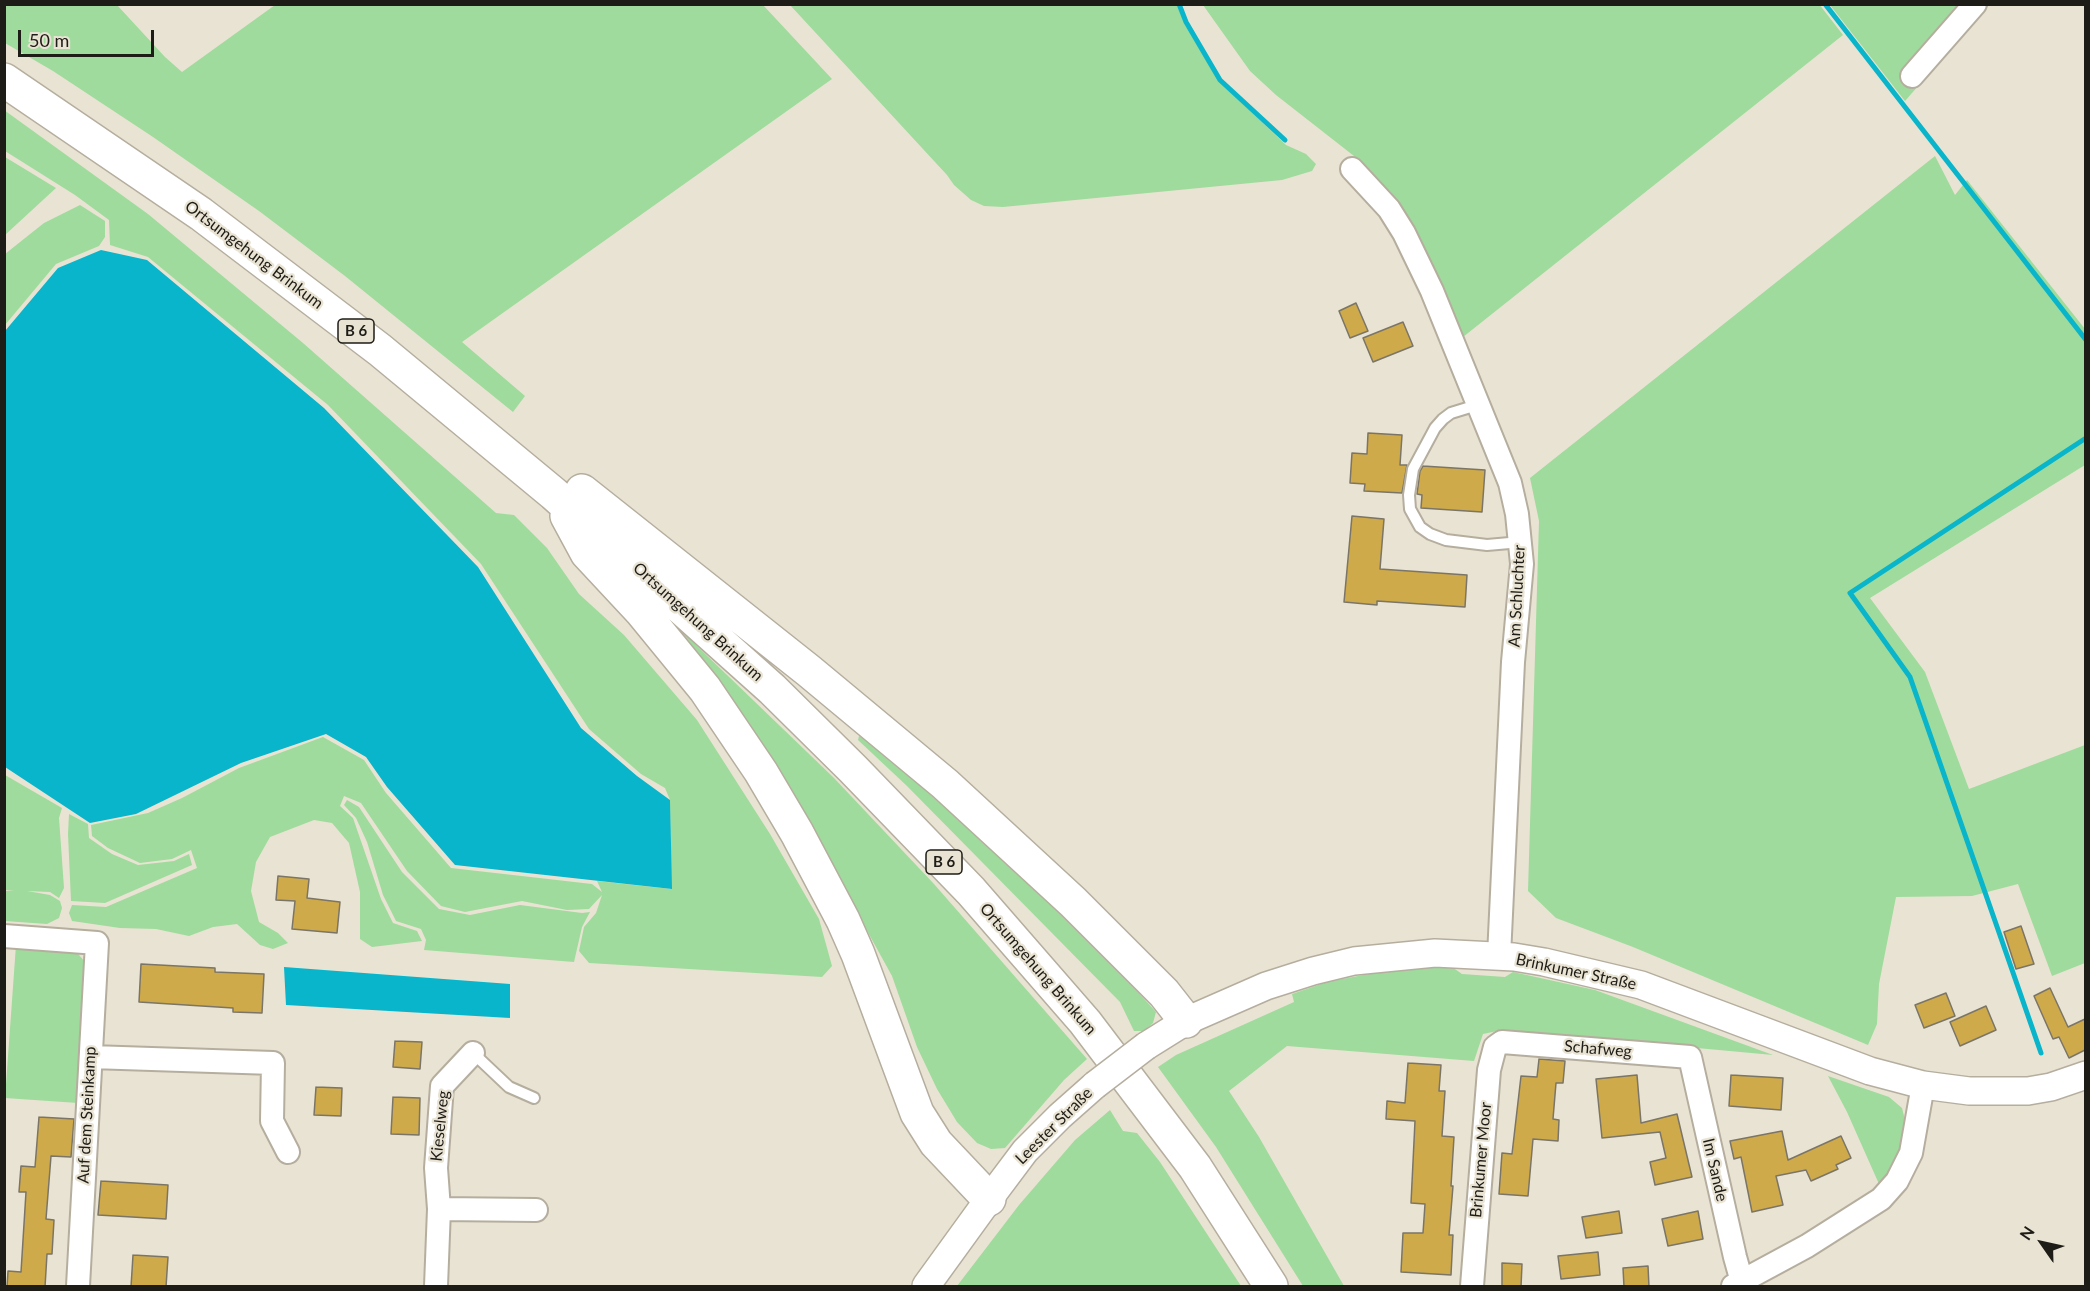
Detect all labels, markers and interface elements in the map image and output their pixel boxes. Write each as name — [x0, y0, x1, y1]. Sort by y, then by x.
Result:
scale bar — [21, 18, 158, 56]
text: 50 m — [29, 29, 69, 51]
street label: Ortsumgehung Brinkum — [181, 197, 327, 313]
road number: B 6 — [338, 319, 374, 343]
street label: Am Schluchter — [1505, 544, 1529, 648]
street label: Ortsumgehung Brinkum — [629, 559, 767, 685]
road number: B 6 — [926, 850, 962, 874]
street label: Ortsumgehung Brinkum — [976, 899, 1100, 1039]
street label: Brinkumer Straße — [1514, 950, 1638, 994]
street label: Schafweg — [1563, 1036, 1633, 1062]
street label: Auf dem Steinkamp — [74, 1046, 100, 1184]
street label: Leester Straße — [1012, 1084, 1096, 1168]
street label: Kieselweg — [427, 1090, 453, 1162]
street label: Brinkumer Moor — [1466, 1101, 1496, 1219]
street label: Im Sande — [1698, 1136, 1732, 1204]
north arrow — [2012, 1213, 2072, 1273]
text: N — [2015, 1222, 2038, 1243]

